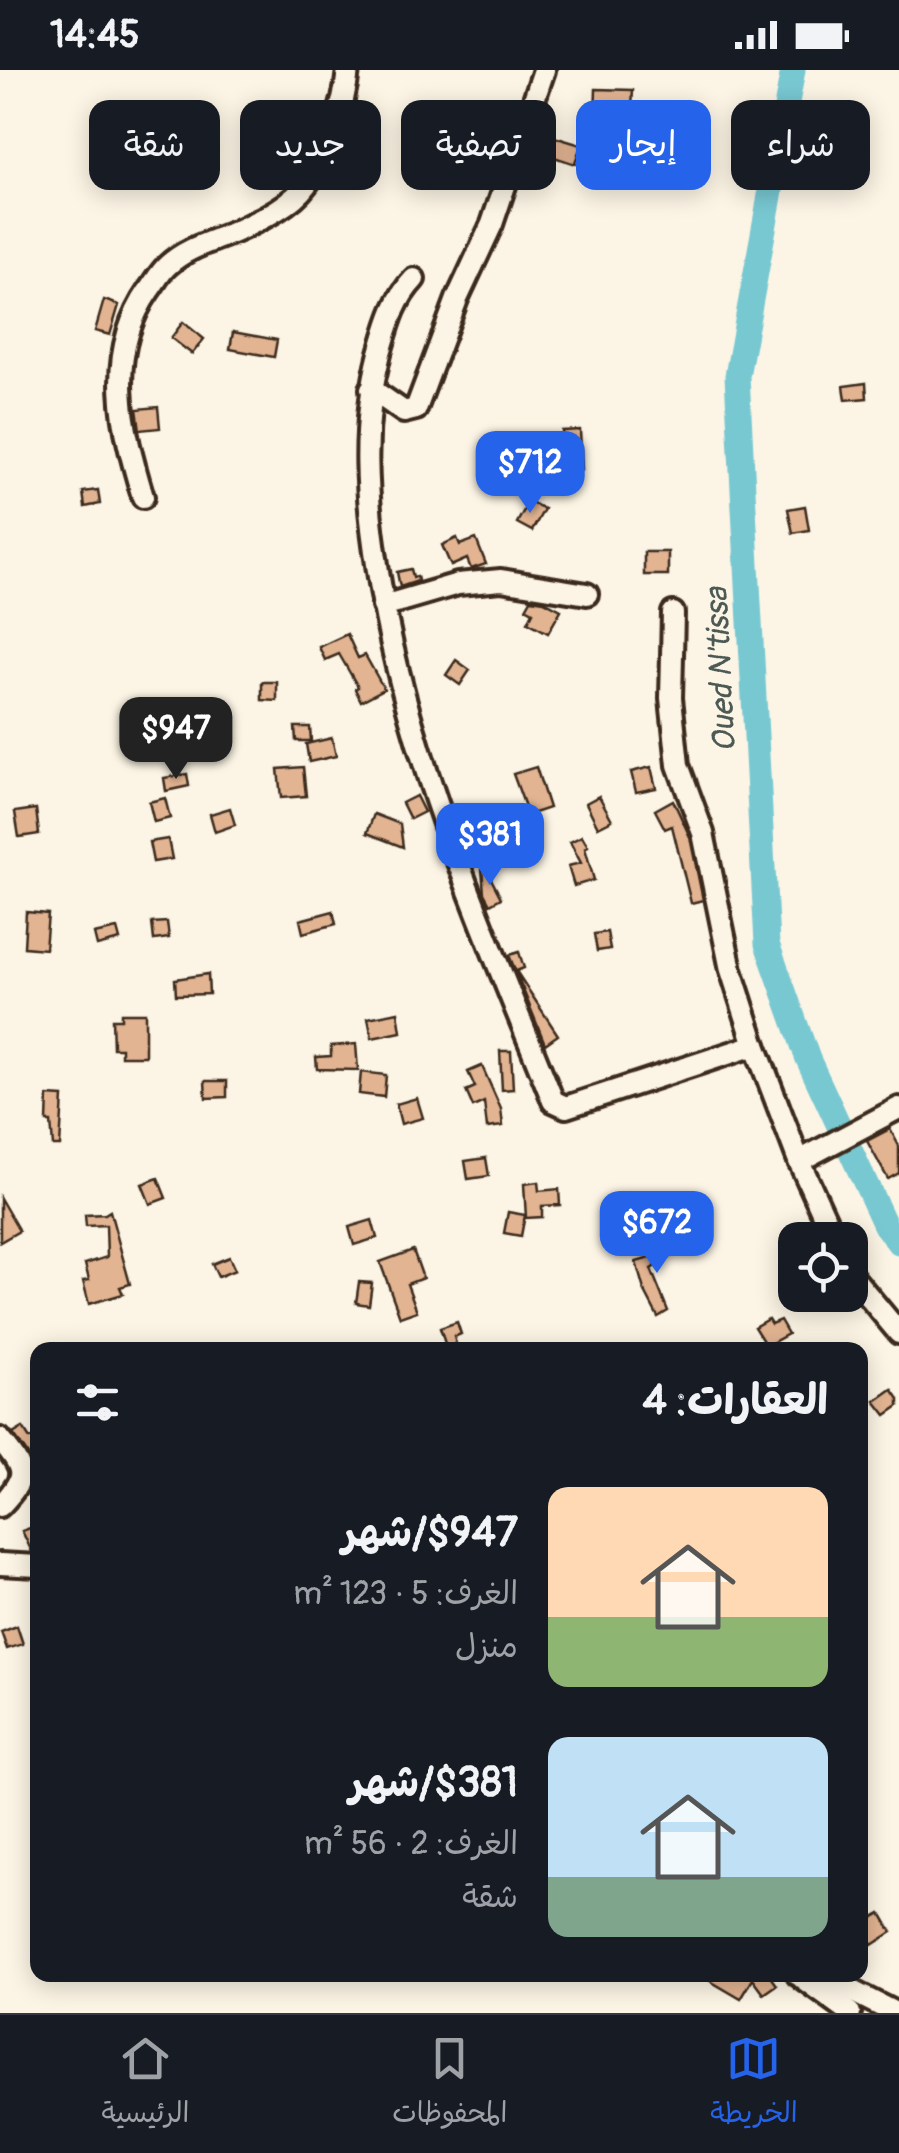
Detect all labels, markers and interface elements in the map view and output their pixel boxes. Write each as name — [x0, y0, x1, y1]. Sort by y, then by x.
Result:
text: 14:45 — [50, 11, 140, 59]
chip: شقة — [89, 100, 220, 190]
chip: جديد — [240, 100, 381, 190]
chip: تصفية — [401, 100, 556, 190]
chip: إيجار — [576, 100, 711, 190]
chip: شراء — [731, 100, 870, 190]
pin: $712 — [471, 431, 589, 516]
text: $712 — [498, 443, 562, 483]
water label: Oued N'tissa — [697, 584, 745, 753]
pin: $947 — [117, 697, 235, 782]
text: $947 — [141, 709, 211, 749]
pin: $381 — [431, 803, 549, 888]
text: $381 — [458, 815, 522, 855]
pin: $672 — [598, 1191, 716, 1276]
text: $672 — [622, 1203, 692, 1243]
map controls — [778, 1222, 868, 1312]
button: locate — [778, 1222, 868, 1312]
icon: filters — [70, 1375, 125, 1430]
text: العقارات: 4 — [643, 1375, 828, 1427]
text: $947/شهر — [342, 1507, 518, 1559]
icon: home — [628, 1527, 748, 1647]
text: الغرف: 5 · 123 m² — [294, 1574, 518, 1614]
text: منزل — [455, 1627, 518, 1667]
text: $381/شهر — [349, 1757, 518, 1809]
icon: home — [628, 1777, 748, 1897]
text: الغرف: 2 · 56 m² — [304, 1824, 518, 1864]
text: شقة — [462, 1877, 518, 1917]
tab: الرئيسية — [101, 2031, 189, 2137]
tab: المحفوظات — [392, 2031, 507, 2137]
tab: الخريطة — [710, 2031, 798, 2137]

